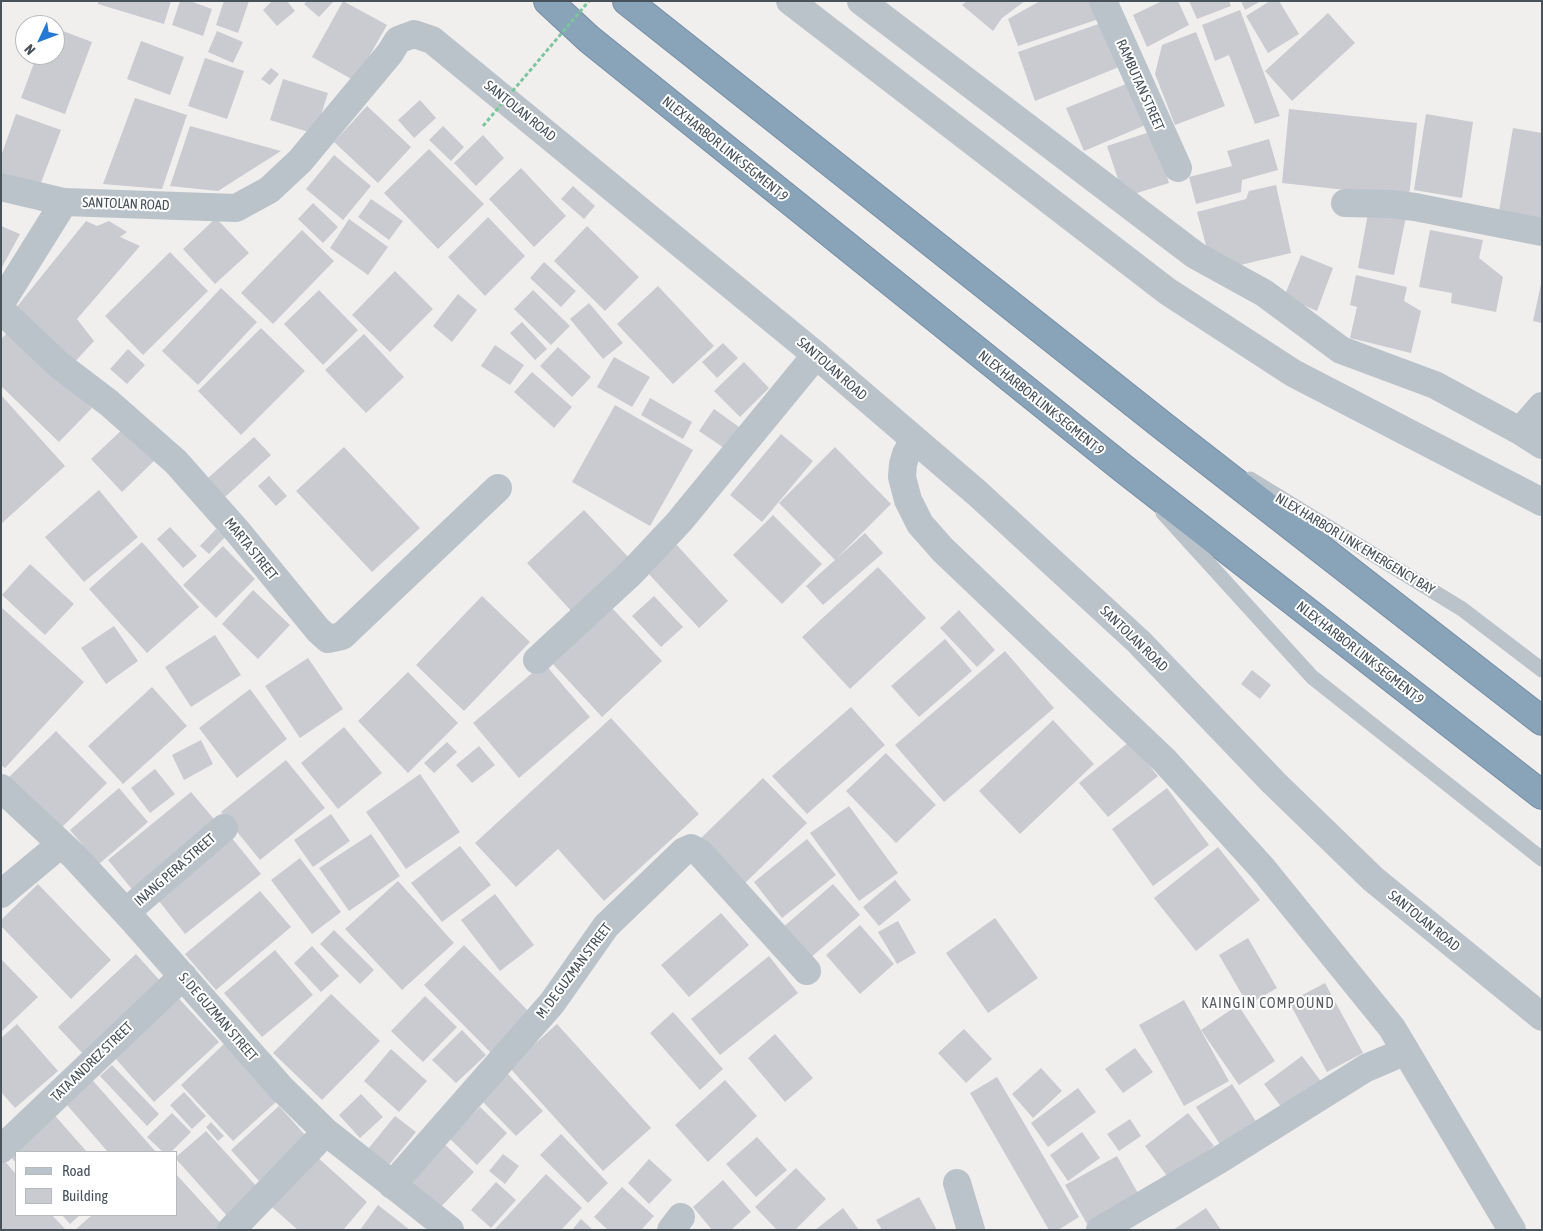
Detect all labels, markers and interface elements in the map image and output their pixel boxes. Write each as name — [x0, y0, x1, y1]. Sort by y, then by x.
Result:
north arrow — [15, 15, 65, 65]
street label: RAMBUTAN STREET — [1112, 37, 1168, 133]
text: N — [21, 41, 38, 58]
street label: SANTOLAN ROAD — [481, 77, 559, 145]
street label: NLEX HARBOR LINK SEGMENT 9 — [659, 93, 791, 205]
street label: SANTOLAN ROAD — [82, 194, 170, 214]
street label: SANTOLAN ROAD — [794, 334, 870, 404]
street label: NLEX HARBOR LINK SEGMENT 9 — [975, 347, 1107, 459]
street label: NLEX HARBOR LINK EMERGENCY BAY — [1272, 490, 1438, 598]
street label: MARTA STREET — [221, 515, 281, 583]
street label: NLEX HARBOR LINK SEGMENT 9 — [1293, 598, 1427, 708]
street label: SANTOLAN ROAD — [1097, 603, 1171, 675]
street label: INANG PERA STREET — [131, 830, 219, 910]
street label: SANTOLAN ROAD — [1385, 887, 1463, 955]
street label: M. DE GUZMAN STREET — [533, 920, 615, 1022]
street label: S. DE GUZMAN STREET — [175, 969, 261, 1065]
district label: KAINGIN COMPOUND — [1199, 994, 1337, 1012]
street label: TATA ANDREZ STREET — [48, 1019, 136, 1105]
legend — [15, 1151, 178, 1216]
text: Road — [62, 1162, 91, 1179]
text: Building — [62, 1187, 108, 1204]

